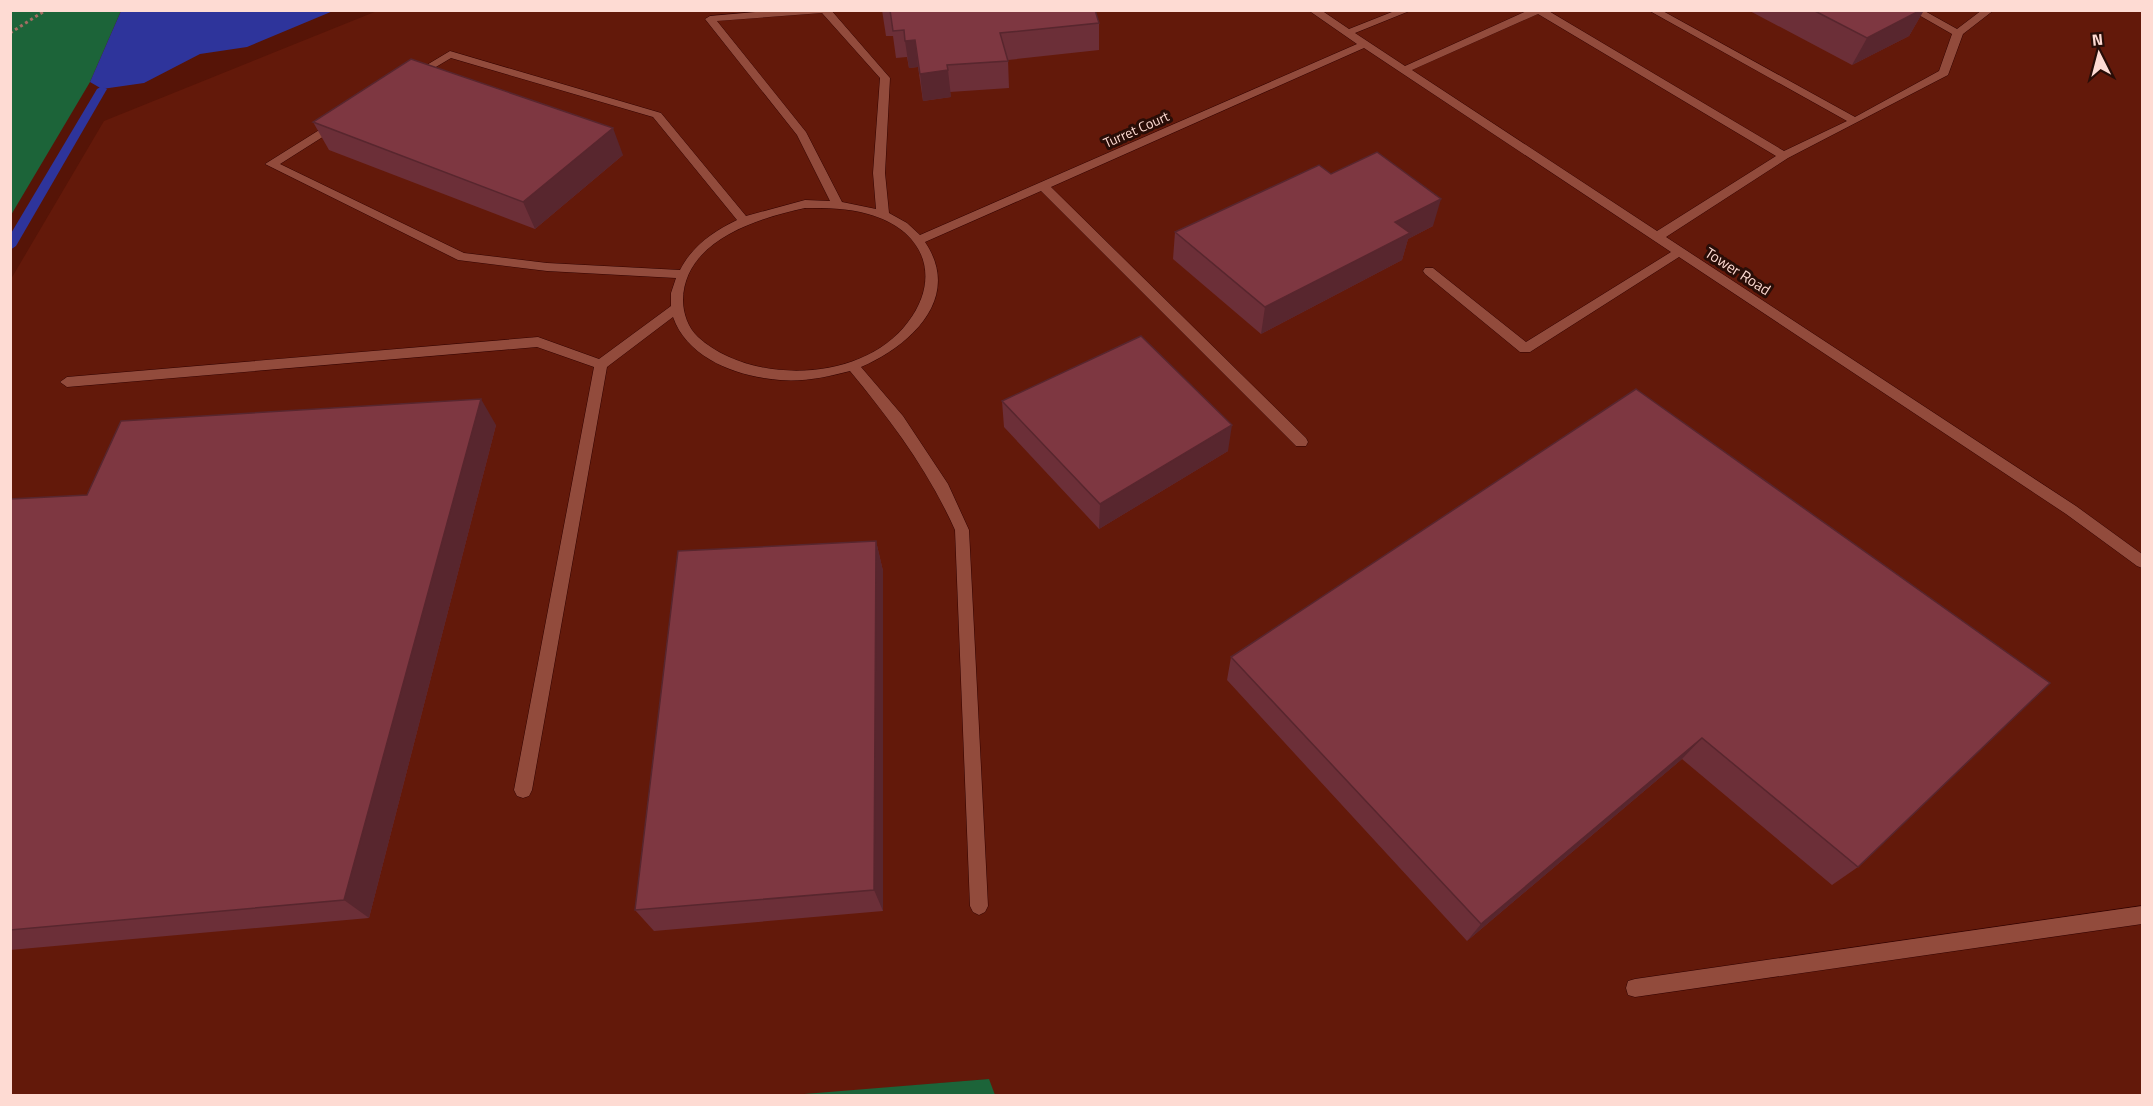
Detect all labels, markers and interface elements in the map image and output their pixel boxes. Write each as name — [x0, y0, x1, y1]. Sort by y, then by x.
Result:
north arrow — [2069, 24, 2129, 84]
text: N — [2091, 27, 2104, 52]
street label: Turret Court — [1100, 105, 1172, 153]
street label: Tower Road — [1701, 241, 1775, 301]

